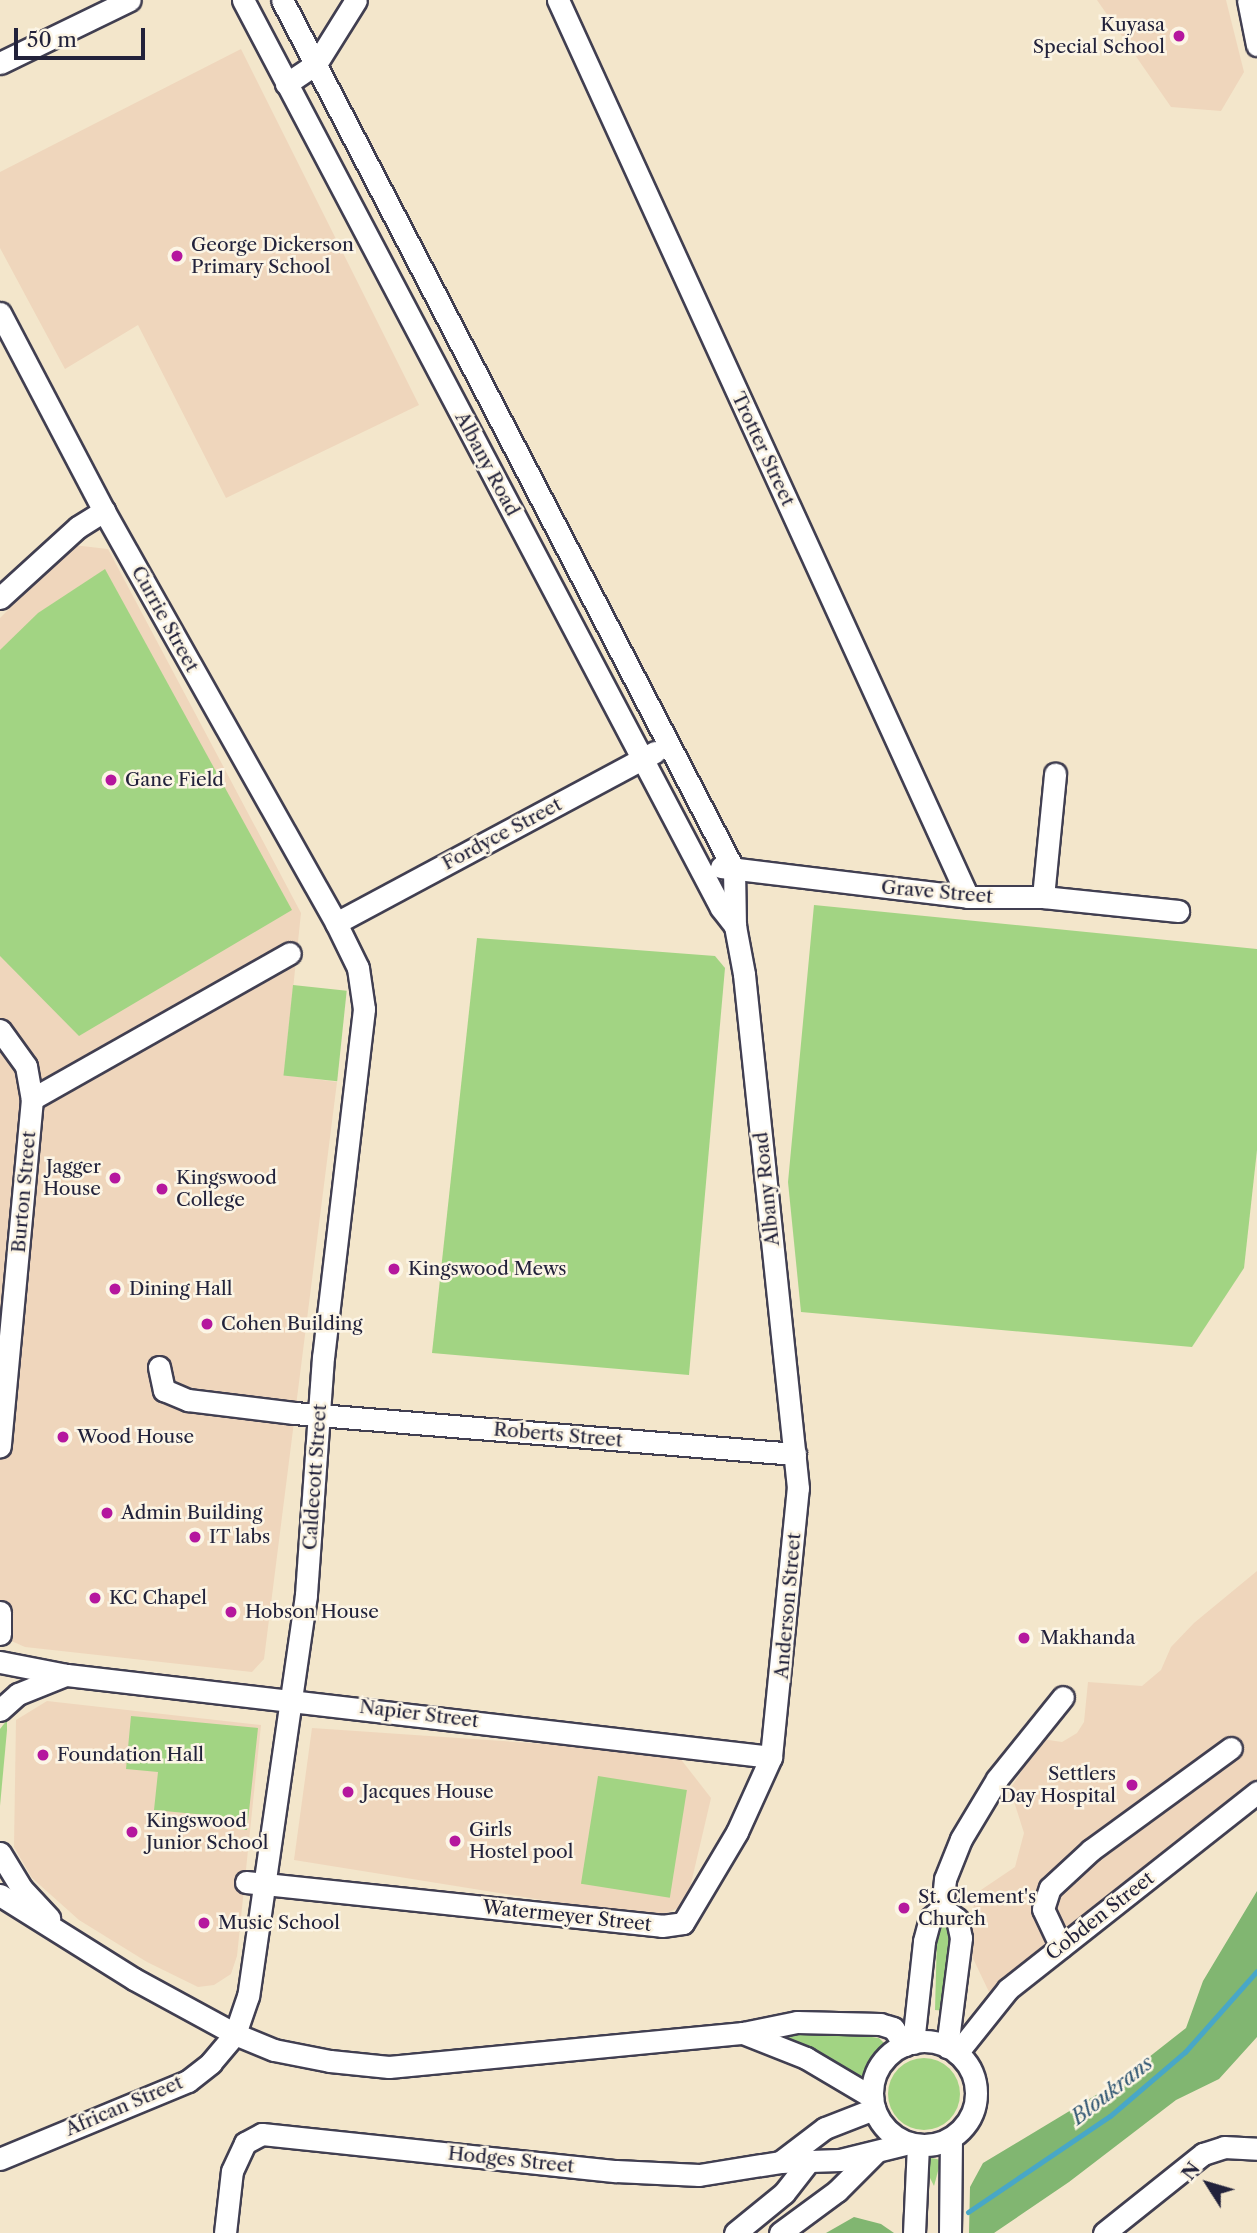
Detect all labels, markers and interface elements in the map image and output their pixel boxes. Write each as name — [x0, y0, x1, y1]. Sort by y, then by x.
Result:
scale bar — [18, 14, 149, 58]
place label: Kuyasa Special School — [1033, 14, 1165, 58]
text: 50 m — [27, 27, 77, 52]
marker: Kuyasa Special School — [1171, 28, 1187, 44]
place label: George Dickerson Primary School — [191, 234, 354, 278]
marker: George Dickerson Primary School — [169, 248, 185, 264]
street label: Trotter Street — [727, 388, 799, 510]
street label: Albany Road — [450, 408, 524, 520]
street label: Currie Street — [127, 562, 203, 676]
place label: Gane Field — [125, 769, 224, 791]
marker: Gane Field — [103, 772, 119, 788]
street label: Fordyce Street — [438, 793, 566, 875]
street label: Grave Street — [880, 876, 994, 908]
street label: Burton Street — [7, 1130, 41, 1254]
street label: Albany Road — [750, 1130, 784, 1248]
place label: Jagger House — [43, 1156, 101, 1200]
place label: Kingswood College — [176, 1167, 277, 1211]
marker: Jagger House — [107, 1170, 123, 1186]
marker: Kingswood College — [154, 1181, 170, 1197]
place label: Kingswood Mews — [408, 1258, 567, 1280]
marker: Kingswood Mews — [386, 1261, 402, 1277]
place label: Dining Hall — [129, 1278, 232, 1300]
marker: Dining Hall — [107, 1281, 123, 1297]
place label: Cohen Building — [221, 1313, 362, 1335]
marker: Cohen Building — [199, 1316, 215, 1332]
street label: Caldecott Street — [299, 1403, 331, 1551]
street label: Roberts Street — [493, 1418, 623, 1452]
place label: Wood House — [77, 1426, 194, 1448]
marker: Wood House — [55, 1429, 71, 1445]
place label: Admin Building — [121, 1502, 262, 1524]
marker: Admin Building — [99, 1505, 115, 1521]
place label: IT labs — [209, 1526, 271, 1548]
marker: IT labs — [187, 1529, 203, 1545]
street label: Anderson Street — [770, 1532, 806, 1680]
place label: KC Chapel — [109, 1587, 207, 1609]
marker: KC Chapel — [87, 1590, 103, 1606]
place label: Hobson House — [245, 1601, 379, 1623]
marker: Hobson House — [223, 1604, 239, 1620]
place label: Makhanda — [1040, 1627, 1135, 1649]
marker: Makhanda — [1014, 1628, 1034, 1648]
street label: Napier Street — [358, 1695, 480, 1733]
place label: Foundation Hall — [57, 1744, 204, 1766]
marker: Foundation Hall — [35, 1747, 51, 1763]
place label: Settlers Day Hospital — [1000, 1763, 1116, 1807]
marker: Settlers Day Hospital — [1122, 1775, 1142, 1795]
place label: Jacques House — [362, 1781, 494, 1803]
marker: Jacques House — [340, 1784, 356, 1800]
place label: Kingswood Junior School — [146, 1810, 269, 1854]
place label: Girls Hostel pool — [469, 1819, 573, 1863]
marker: Kingswood Junior School — [124, 1824, 140, 1840]
marker: Girls Hostel pool — [447, 1833, 463, 1849]
street label: Cobden Street — [1041, 1867, 1159, 1965]
place label: St. Clement's Church — [918, 1886, 1036, 1930]
street label: Watermeyer Street — [481, 1896, 653, 1936]
marker: St. Clement's Church — [896, 1900, 912, 1916]
place label: Music School — [218, 1912, 340, 1934]
marker: Music School — [196, 1915, 212, 1931]
water label: Bloukrans — [1066, 2050, 1158, 2130]
street label: African Street — [62, 2071, 186, 2141]
street label: Hodges Street — [447, 2142, 575, 2178]
north arrow — [1173, 2149, 1243, 2219]
text: N — [1177, 2158, 1205, 2185]

